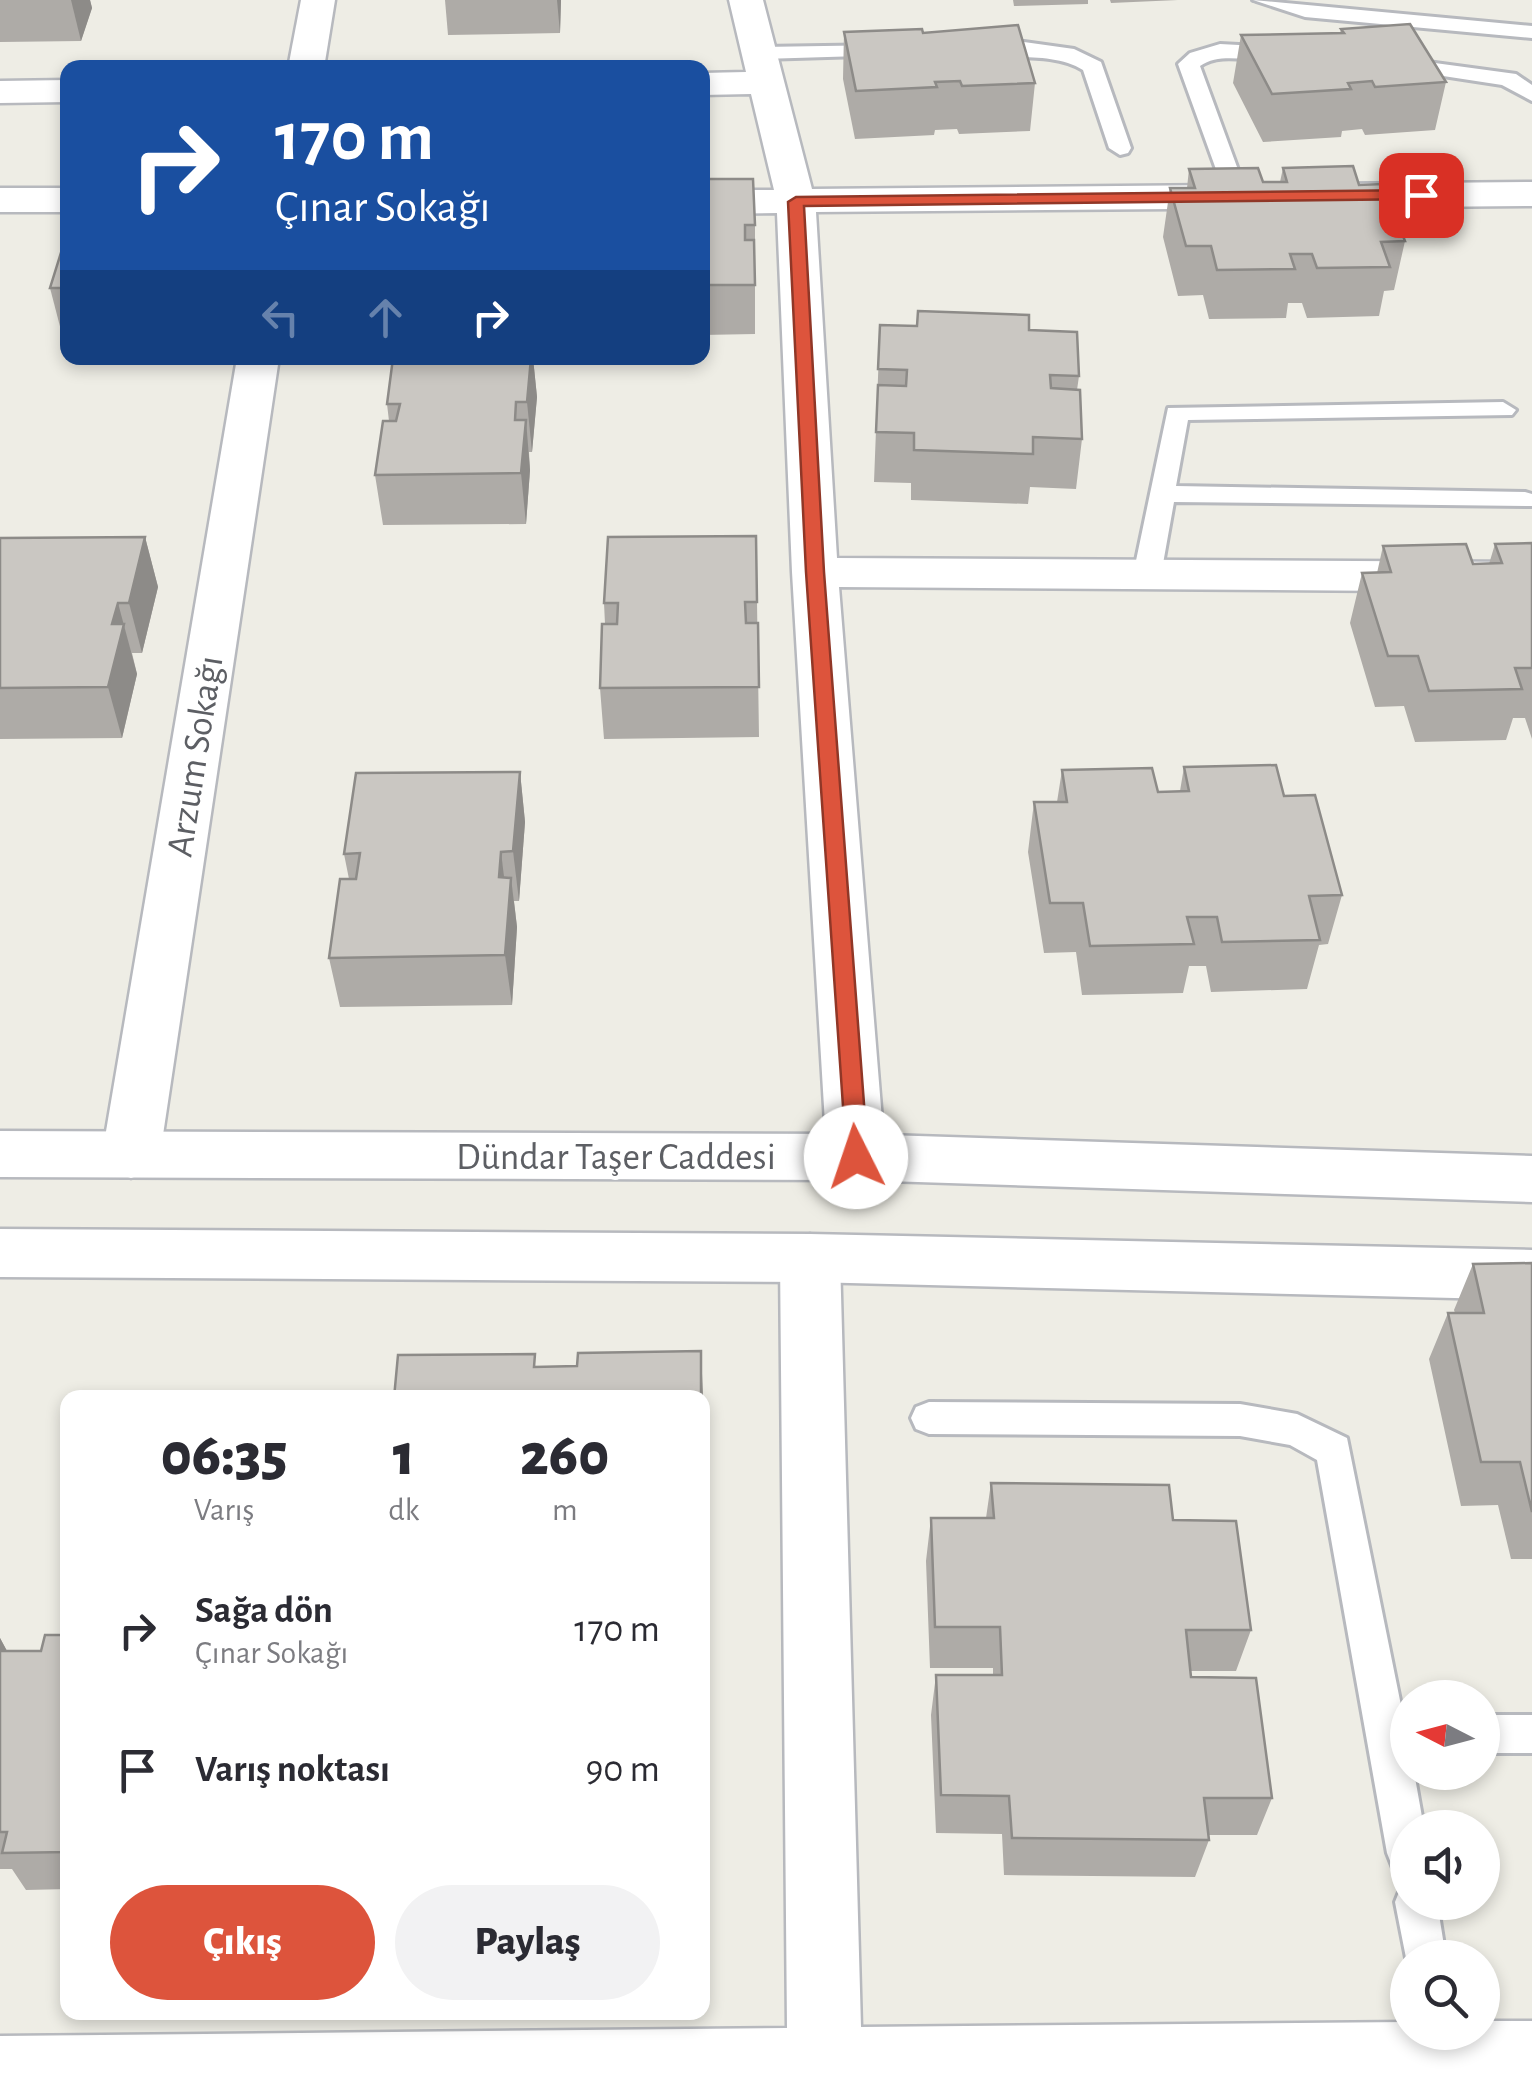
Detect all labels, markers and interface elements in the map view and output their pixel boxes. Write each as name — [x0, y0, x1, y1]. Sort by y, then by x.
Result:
icon: right — [110, 100, 240, 230]
text: 170 m — [275, 103, 434, 173]
pin — [1379, 153, 1464, 238]
icon: arrive — [1394, 168, 1449, 223]
text: Çınar Sokağı — [275, 185, 490, 230]
icon: left — [253, 290, 308, 345]
icon: ahead — [358, 290, 413, 345]
icon: right — [463, 290, 518, 345]
street label: Arzum Sokağı — [161, 653, 231, 859]
position arrow — [804, 1105, 908, 1209]
street label: Dündar Taşer Caddesi — [456, 1139, 776, 1177]
text: 06:35 — [161, 1426, 288, 1486]
text: 1 — [393, 1426, 415, 1486]
text: 260 — [520, 1426, 609, 1486]
text: Varış — [194, 1494, 254, 1526]
text: dk — [388, 1494, 419, 1526]
text: m — [552, 1494, 578, 1526]
text: Sağa dön — [195, 1592, 333, 1630]
icon: right — [110, 1603, 165, 1658]
text: 170 m — [574, 1611, 660, 1649]
text: Çınar Sokağı — [195, 1637, 348, 1669]
north arrow — [1390, 1680, 1500, 1790]
map controls — [1390, 1680, 1500, 2050]
icon: arrive — [110, 1743, 165, 1798]
text: Varış noktası — [195, 1751, 390, 1789]
text: 90 m — [585, 1751, 660, 1789]
button: sound — [1390, 1810, 1500, 1920]
button: Çıkış — [110, 1885, 375, 2000]
button: Paylaş — [395, 1885, 660, 2000]
button: search — [1390, 1940, 1500, 2050]

